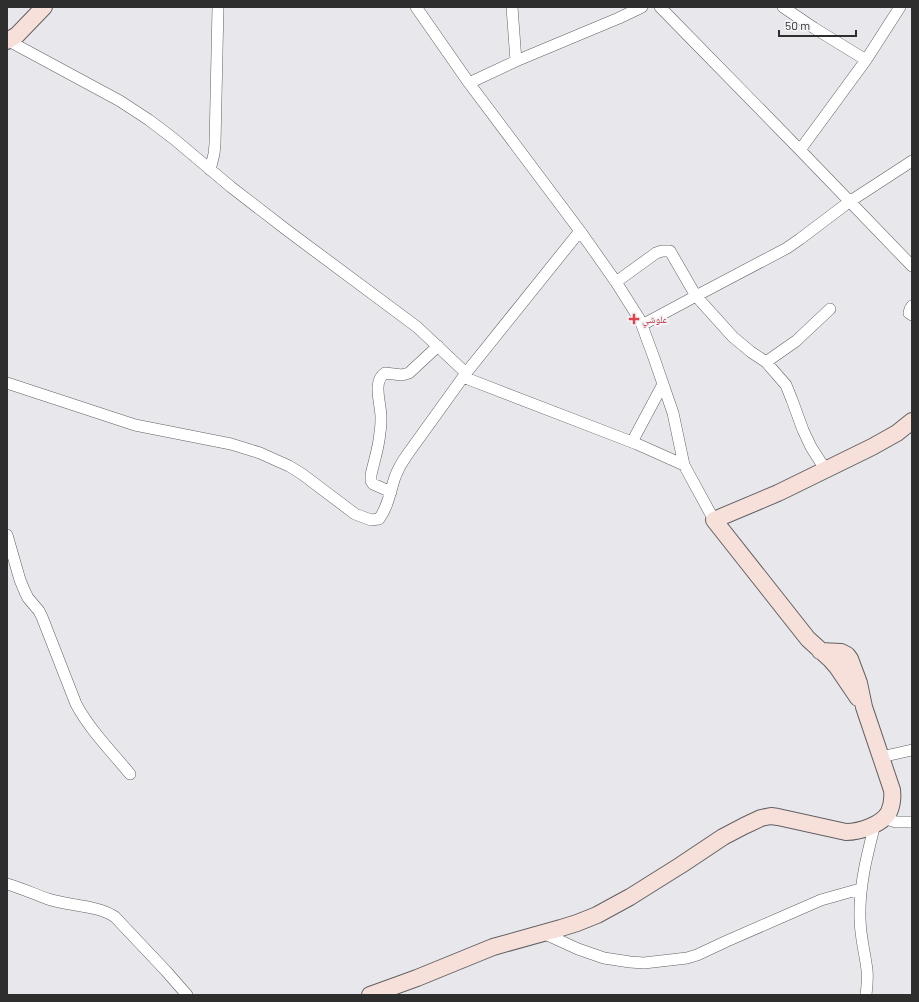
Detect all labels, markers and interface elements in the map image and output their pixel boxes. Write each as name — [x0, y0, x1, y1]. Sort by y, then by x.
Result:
scale bar — [779, 12, 856, 38]
text: 50 m — [785, 18, 810, 32]
place label: علوشي — [642, 313, 668, 328]
marker: علوشي — [629, 314, 639, 324]

